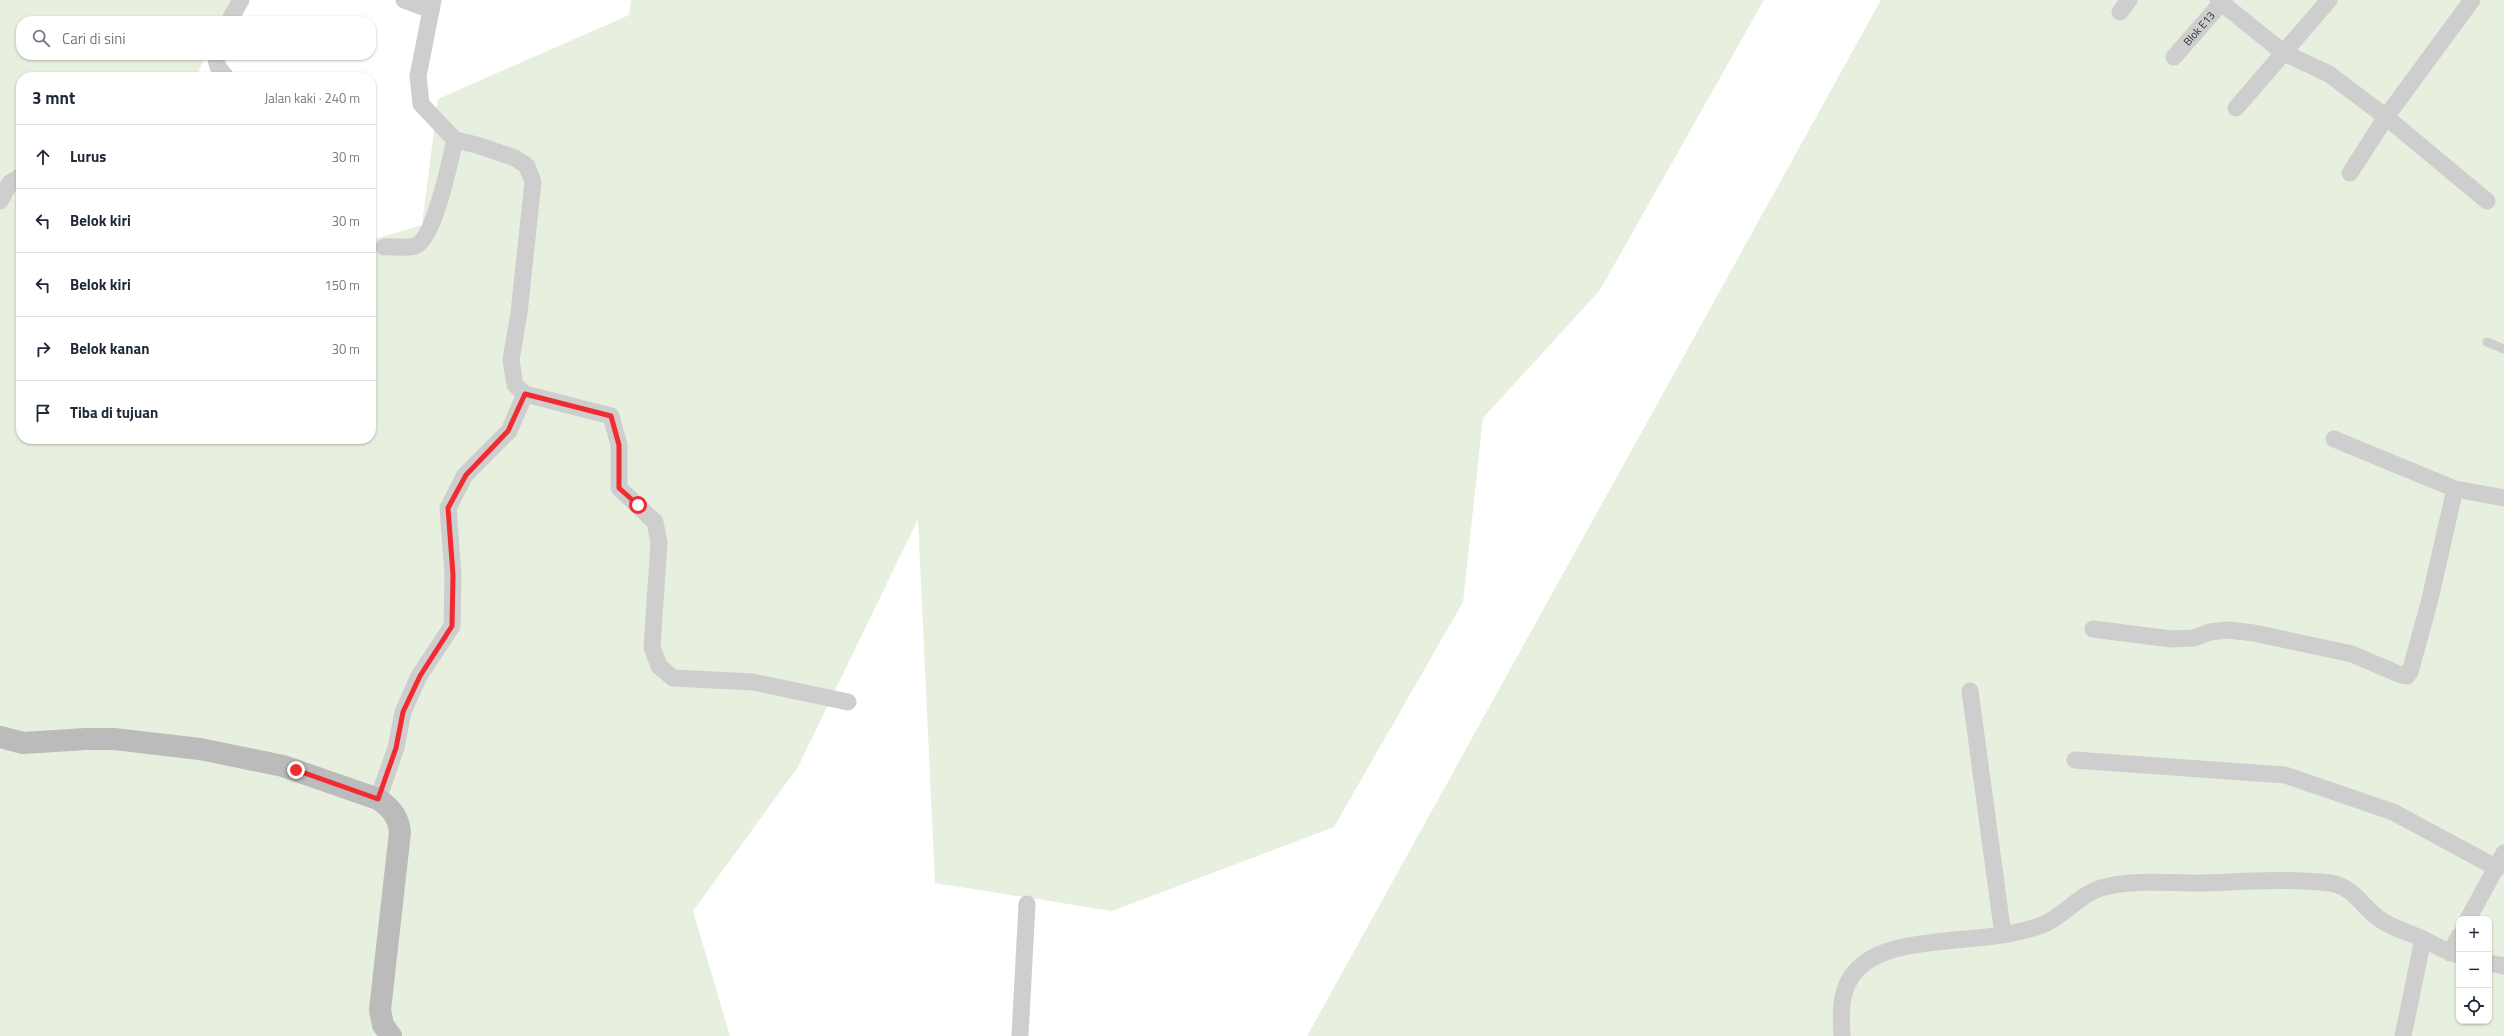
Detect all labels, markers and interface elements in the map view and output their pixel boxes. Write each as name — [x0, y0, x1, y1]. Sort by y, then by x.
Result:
street label: Blok E13 — [2179, 8, 2219, 49]
search box — [16, 16, 376, 60]
icon: search — [30, 27, 52, 49]
text: Cari di sini — [62, 27, 126, 50]
text: 3 mnt — [32, 85, 75, 111]
text: Jalan kaki · 240 m — [264, 88, 360, 108]
text: Lurus — [70, 145, 106, 168]
icon: ahead — [32, 146, 54, 168]
text: 30 m — [332, 147, 360, 167]
text: Belok kiri — [70, 209, 131, 232]
icon: left — [32, 210, 54, 232]
text: 30 m — [332, 211, 360, 231]
text: Belok kiri — [70, 273, 131, 296]
icon: left — [32, 274, 54, 296]
text: 150 m — [324, 275, 360, 295]
text: Belok kanan — [70, 337, 150, 360]
icon: right — [32, 338, 54, 360]
text: 30 m — [332, 339, 360, 359]
text: Tiba di tujuan — [70, 401, 158, 424]
icon: arrive — [32, 402, 54, 424]
route start — [629, 496, 647, 514]
route end — [287, 761, 305, 779]
map controls — [2456, 916, 2492, 1024]
button: + — [2456, 916, 2492, 952]
button: − — [2456, 952, 2492, 988]
button: locate — [2456, 988, 2492, 1024]

